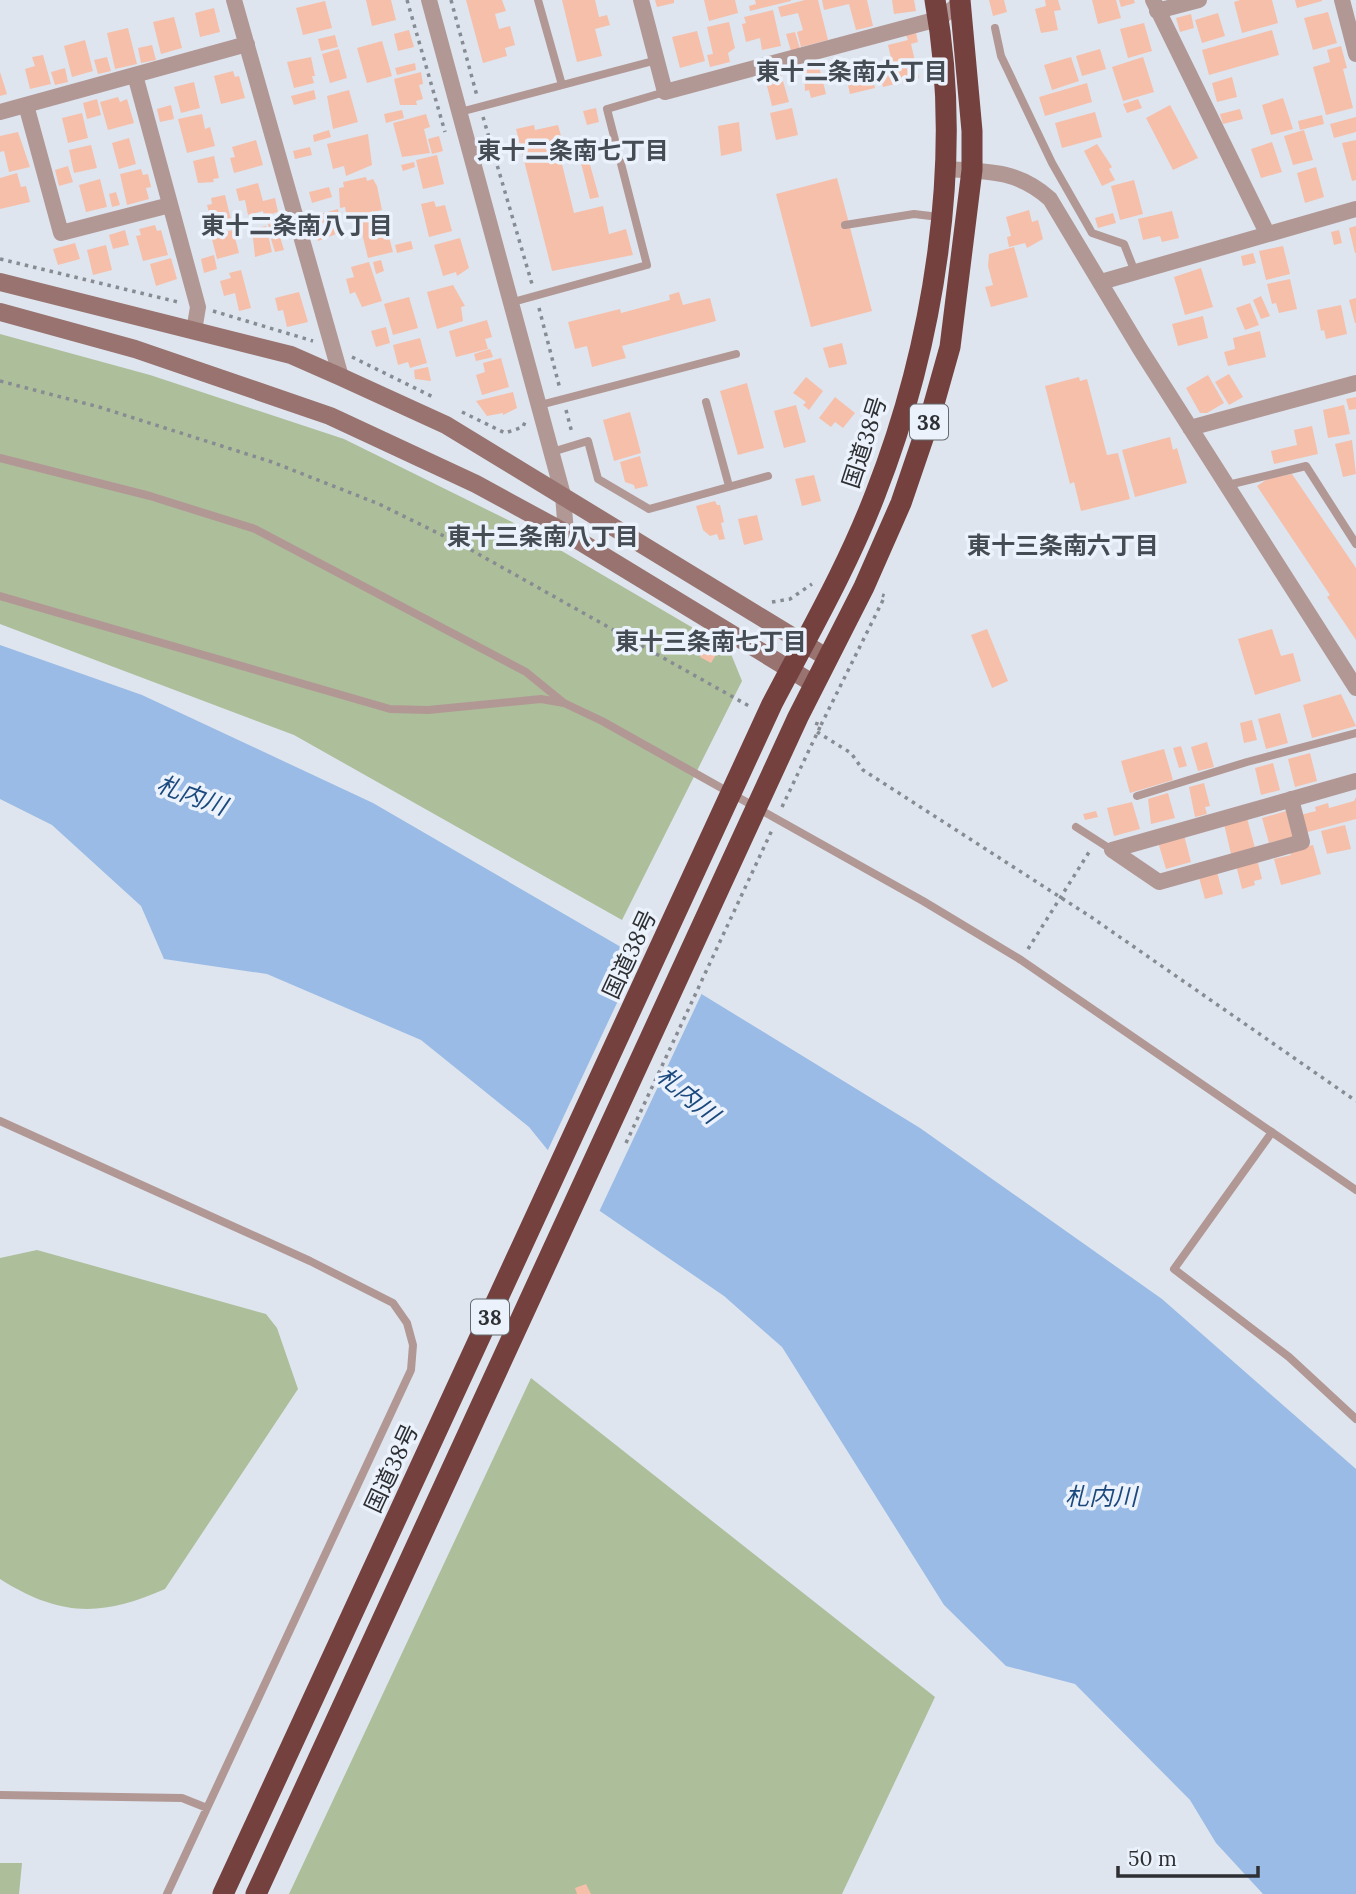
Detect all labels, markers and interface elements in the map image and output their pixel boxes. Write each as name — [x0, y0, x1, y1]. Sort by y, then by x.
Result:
district label: 東十二条南六丁目 — [756, 56, 948, 87]
district label: 東十二条南七丁目 — [477, 135, 669, 166]
district label: 東十二条南八丁目 — [201, 210, 393, 241]
street label: 国道38号 — [836, 392, 892, 492]
road number: 38 — [910, 404, 948, 440]
district label: 東十三条南八丁目 — [447, 521, 639, 552]
district label: 東十三条南六丁目 — [967, 530, 1159, 561]
district label: 東十三条南七丁目 — [615, 626, 807, 657]
water label: 札内川 — [153, 768, 234, 823]
street label: 国道38号 — [596, 905, 662, 1003]
water label: 札内川 — [650, 1060, 728, 1132]
road number: 38 — [471, 1300, 509, 1334]
street label: 国道38号 — [358, 1419, 424, 1517]
water label: 札内川 — [1065, 1481, 1140, 1512]
scale bar — [1118, 1834, 1258, 1878]
text: 50 m — [1128, 1845, 1177, 1872]

